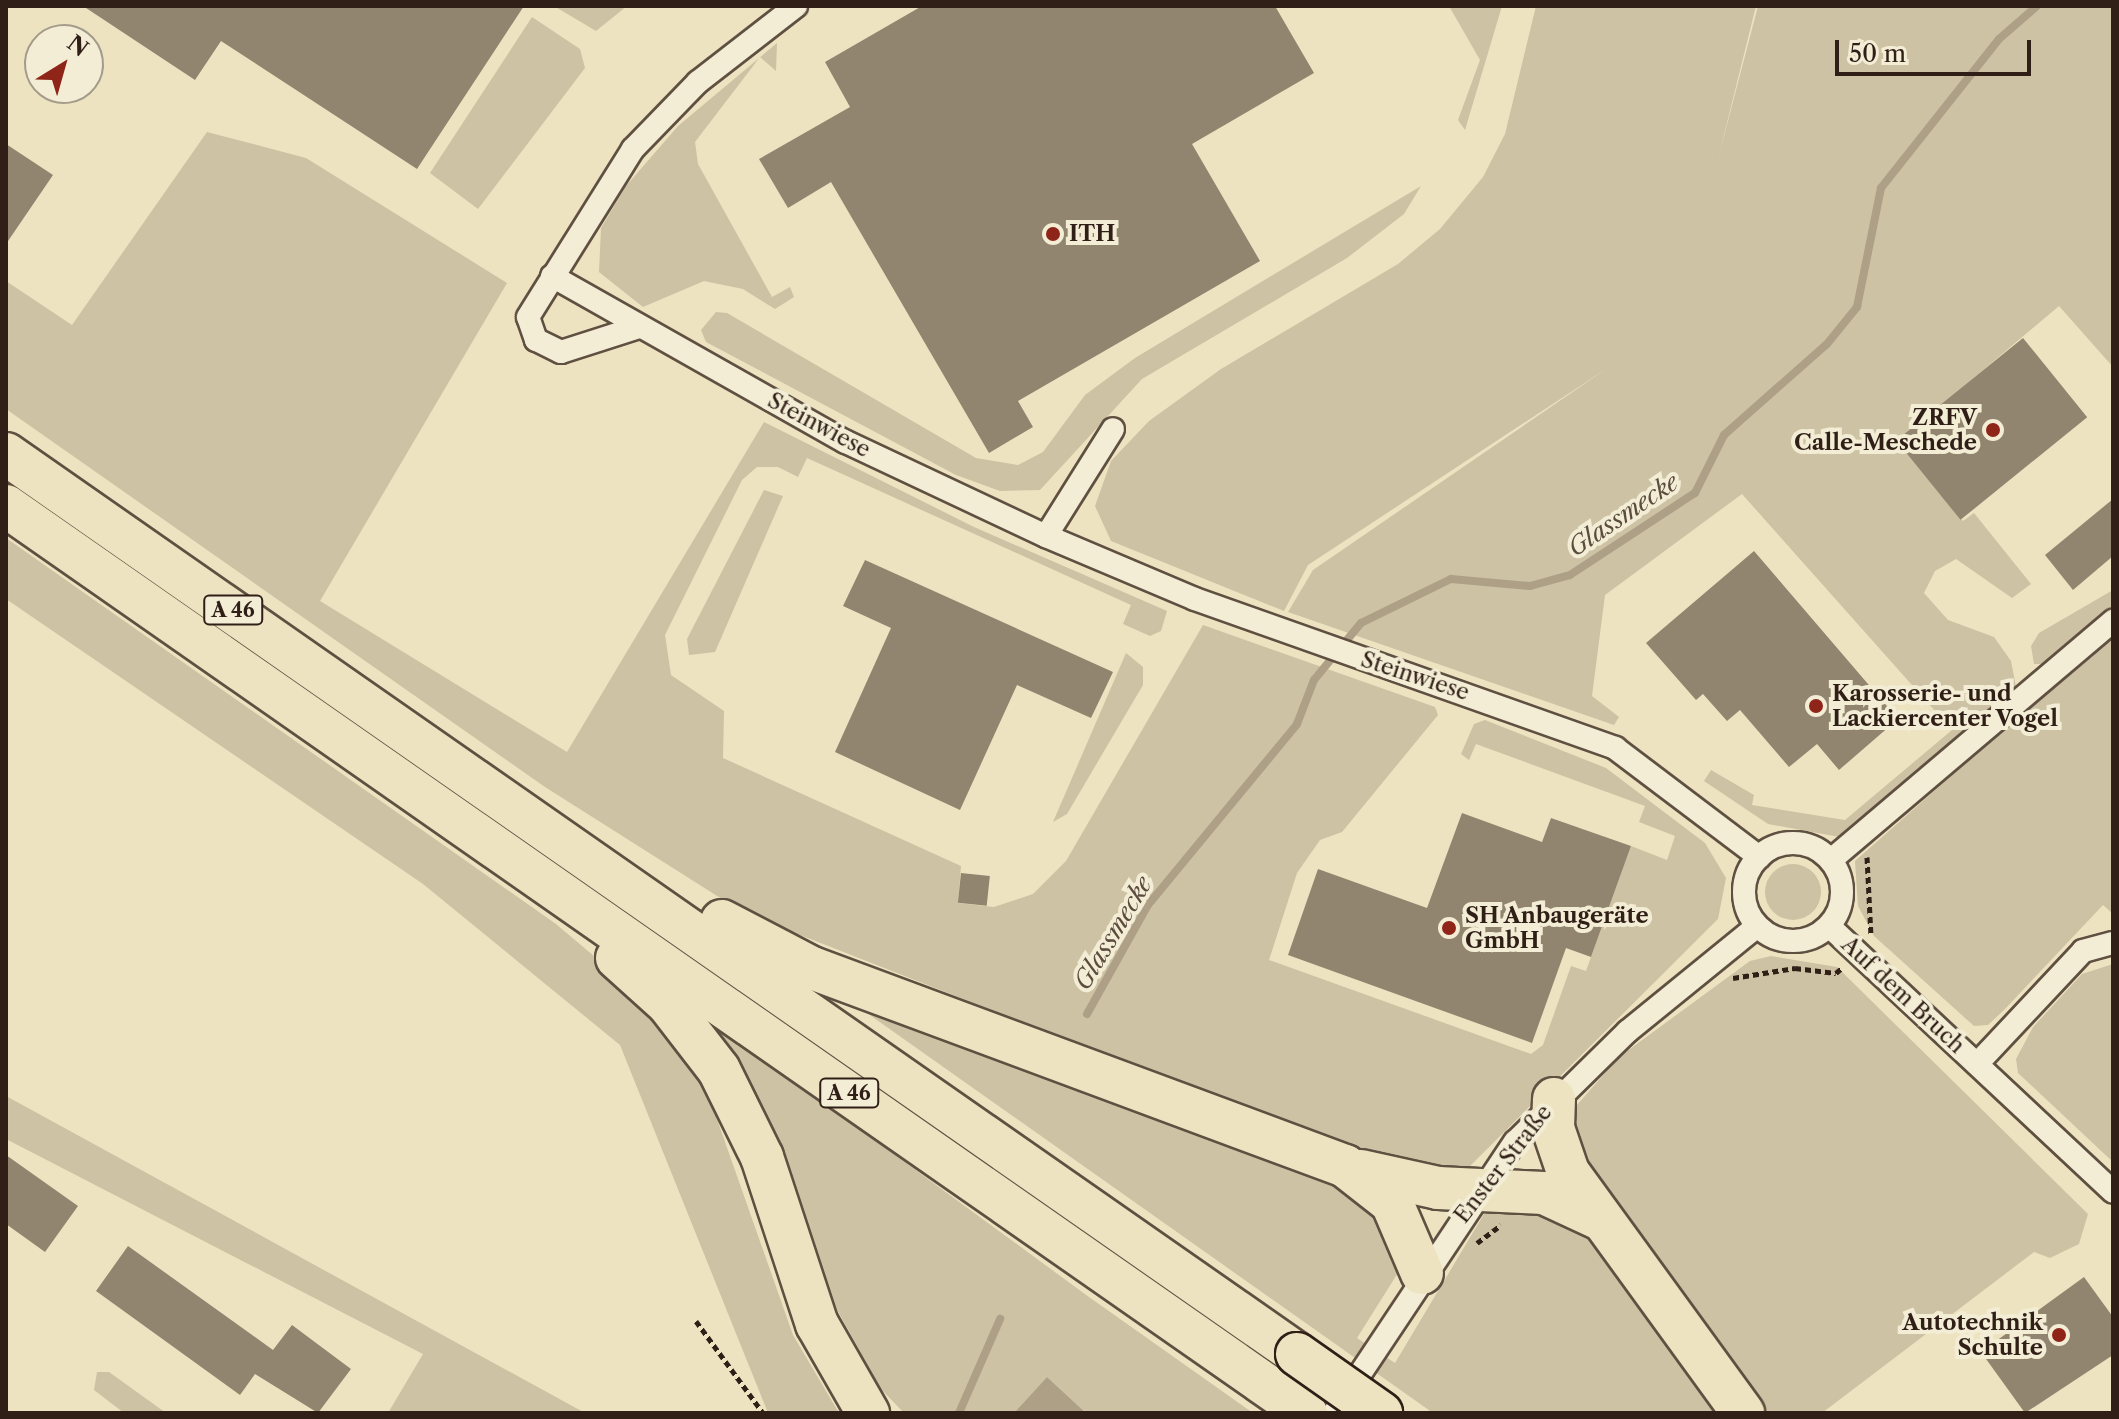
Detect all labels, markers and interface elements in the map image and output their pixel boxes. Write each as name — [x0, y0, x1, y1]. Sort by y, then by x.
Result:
north arrow — [24, 24, 104, 104]
scale bar — [1839, 24, 2035, 74]
text: N — [62, 29, 93, 63]
text: 50 m — [1849, 39, 1906, 68]
place label: ITH — [1069, 221, 1115, 247]
marker: ITH — [1044, 225, 1062, 243]
street label: Steinwiese — [763, 387, 875, 463]
place label: ZRFV Calle-Meschede — [1794, 404, 1977, 456]
marker: ZRFV Calle-Meschede — [1984, 421, 2002, 439]
water label: Glassmecke — [1562, 468, 1684, 562]
road number: A 46 — [201, 594, 265, 626]
street label: Steinwiese — [1358, 646, 1472, 706]
place label: Karosserie- und Lackiercenter Vogel — [1832, 680, 2059, 732]
marker: Karosserie- und Lackiercenter Vogel — [1807, 697, 1825, 715]
water label: Glassmecke — [1068, 871, 1158, 995]
place label: SH Anbaugeräte GmbH — [1465, 902, 1649, 954]
marker: SH Anbaugeräte GmbH — [1440, 919, 1458, 937]
street label: Auf dem Bruch — [1836, 931, 1970, 1059]
road number: A 46 — [817, 1077, 881, 1109]
street label: Enster Straße — [1449, 1100, 1557, 1228]
place label: Autotechnik Schulte — [1902, 1309, 2043, 1360]
marker: Autotechnik Schulte — [2050, 1326, 2068, 1344]

